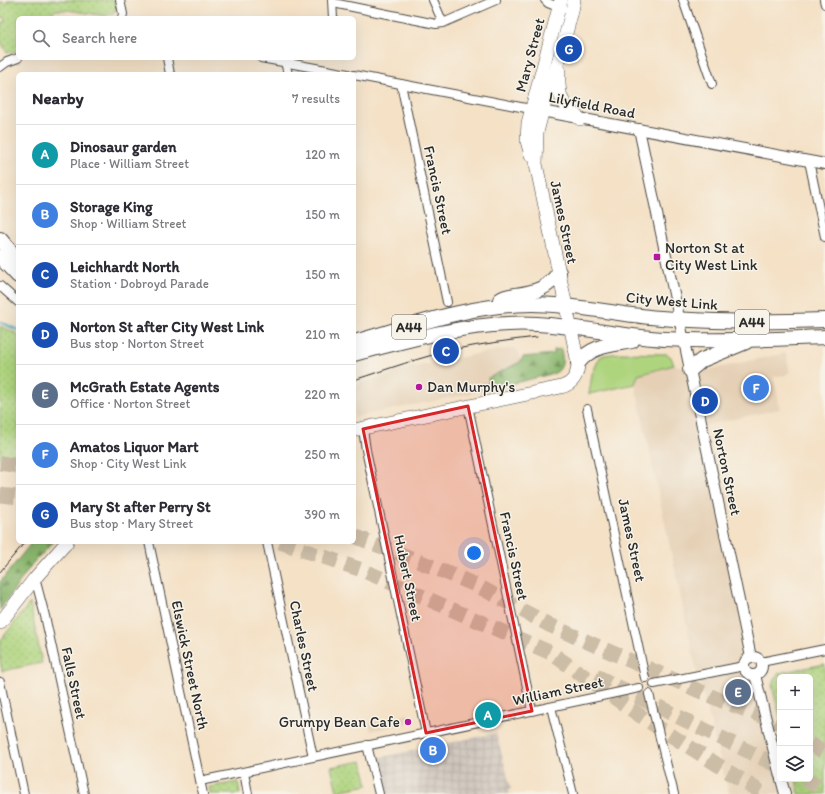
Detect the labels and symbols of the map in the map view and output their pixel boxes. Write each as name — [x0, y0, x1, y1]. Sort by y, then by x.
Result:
street label: Mary Street — [511, 16, 549, 94]
pin: G — [556, 34, 582, 64]
street label: Lilyfield Road — [547, 88, 637, 122]
street label: Francis Street — [420, 144, 456, 236]
street label: James Street — [546, 179, 582, 266]
place label: Norton St at City West Link — [665, 239, 758, 274]
marker: Norton St at City West Link — [652, 252, 662, 262]
street label: City West Link — [625, 288, 719, 314]
road number: A44 — [735, 310, 769, 334]
road number: A44 — [392, 315, 426, 339]
pin: C — [433, 336, 459, 366]
pin: F — [743, 373, 769, 403]
place label: Dan Murphy's — [427, 378, 515, 396]
marker: Dan Murphy's — [414, 382, 424, 392]
pin: D — [692, 386, 718, 416]
street label: Norton Street — [709, 427, 745, 518]
street label: James Street — [614, 497, 650, 584]
street label: Francis Street — [496, 510, 532, 602]
street label: Hubert Street — [390, 533, 426, 623]
your location — [464, 543, 484, 563]
street label: Elswick Street North — [168, 599, 213, 732]
street label: Charles Street — [286, 599, 323, 694]
street label: Falls Street — [58, 645, 90, 721]
street label: William Street — [511, 673, 605, 709]
pin: E — [725, 677, 751, 707]
pin: A — [475, 700, 501, 730]
place label: Grumpy Bean Cafe — [279, 713, 400, 731]
marker: Grumpy Bean Cafe — [403, 717, 413, 727]
pin: B — [420, 735, 446, 765]

